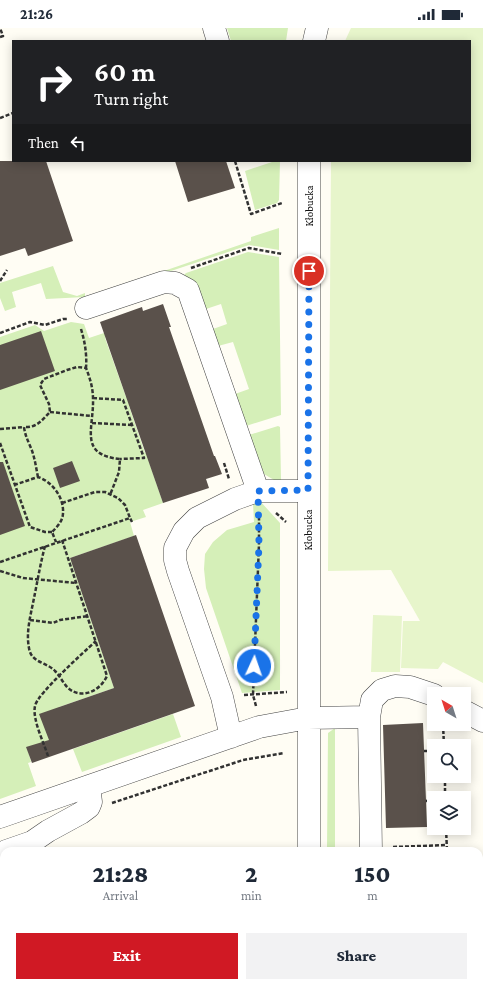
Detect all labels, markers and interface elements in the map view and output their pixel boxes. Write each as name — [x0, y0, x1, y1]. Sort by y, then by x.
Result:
text: 21:26 — [20, 6, 53, 22]
icon: right — [28, 56, 80, 108]
text: 60 m — [94, 56, 155, 87]
text: Turn right — [94, 89, 168, 109]
icon: left — [67, 132, 89, 154]
text: Then — [28, 135, 59, 151]
street label: Kłobucka — [303, 186, 315, 226]
pin — [292, 254, 326, 288]
icon: arrive — [298, 260, 320, 282]
street label: Kłobucka — [302, 510, 314, 550]
position arrow — [233, 645, 275, 687]
north arrow — [427, 687, 471, 731]
map controls — [427, 687, 471, 835]
button: search — [427, 739, 471, 783]
button: layers — [427, 791, 471, 835]
text: 21:28 — [92, 860, 148, 887]
text: 2 — [245, 860, 258, 887]
text: 150 — [354, 860, 391, 887]
text: Arrival — [103, 888, 138, 903]
text: min — [241, 888, 262, 903]
text: m — [367, 888, 378, 903]
button: Exit — [16, 933, 238, 979]
button: Share — [246, 933, 467, 979]

